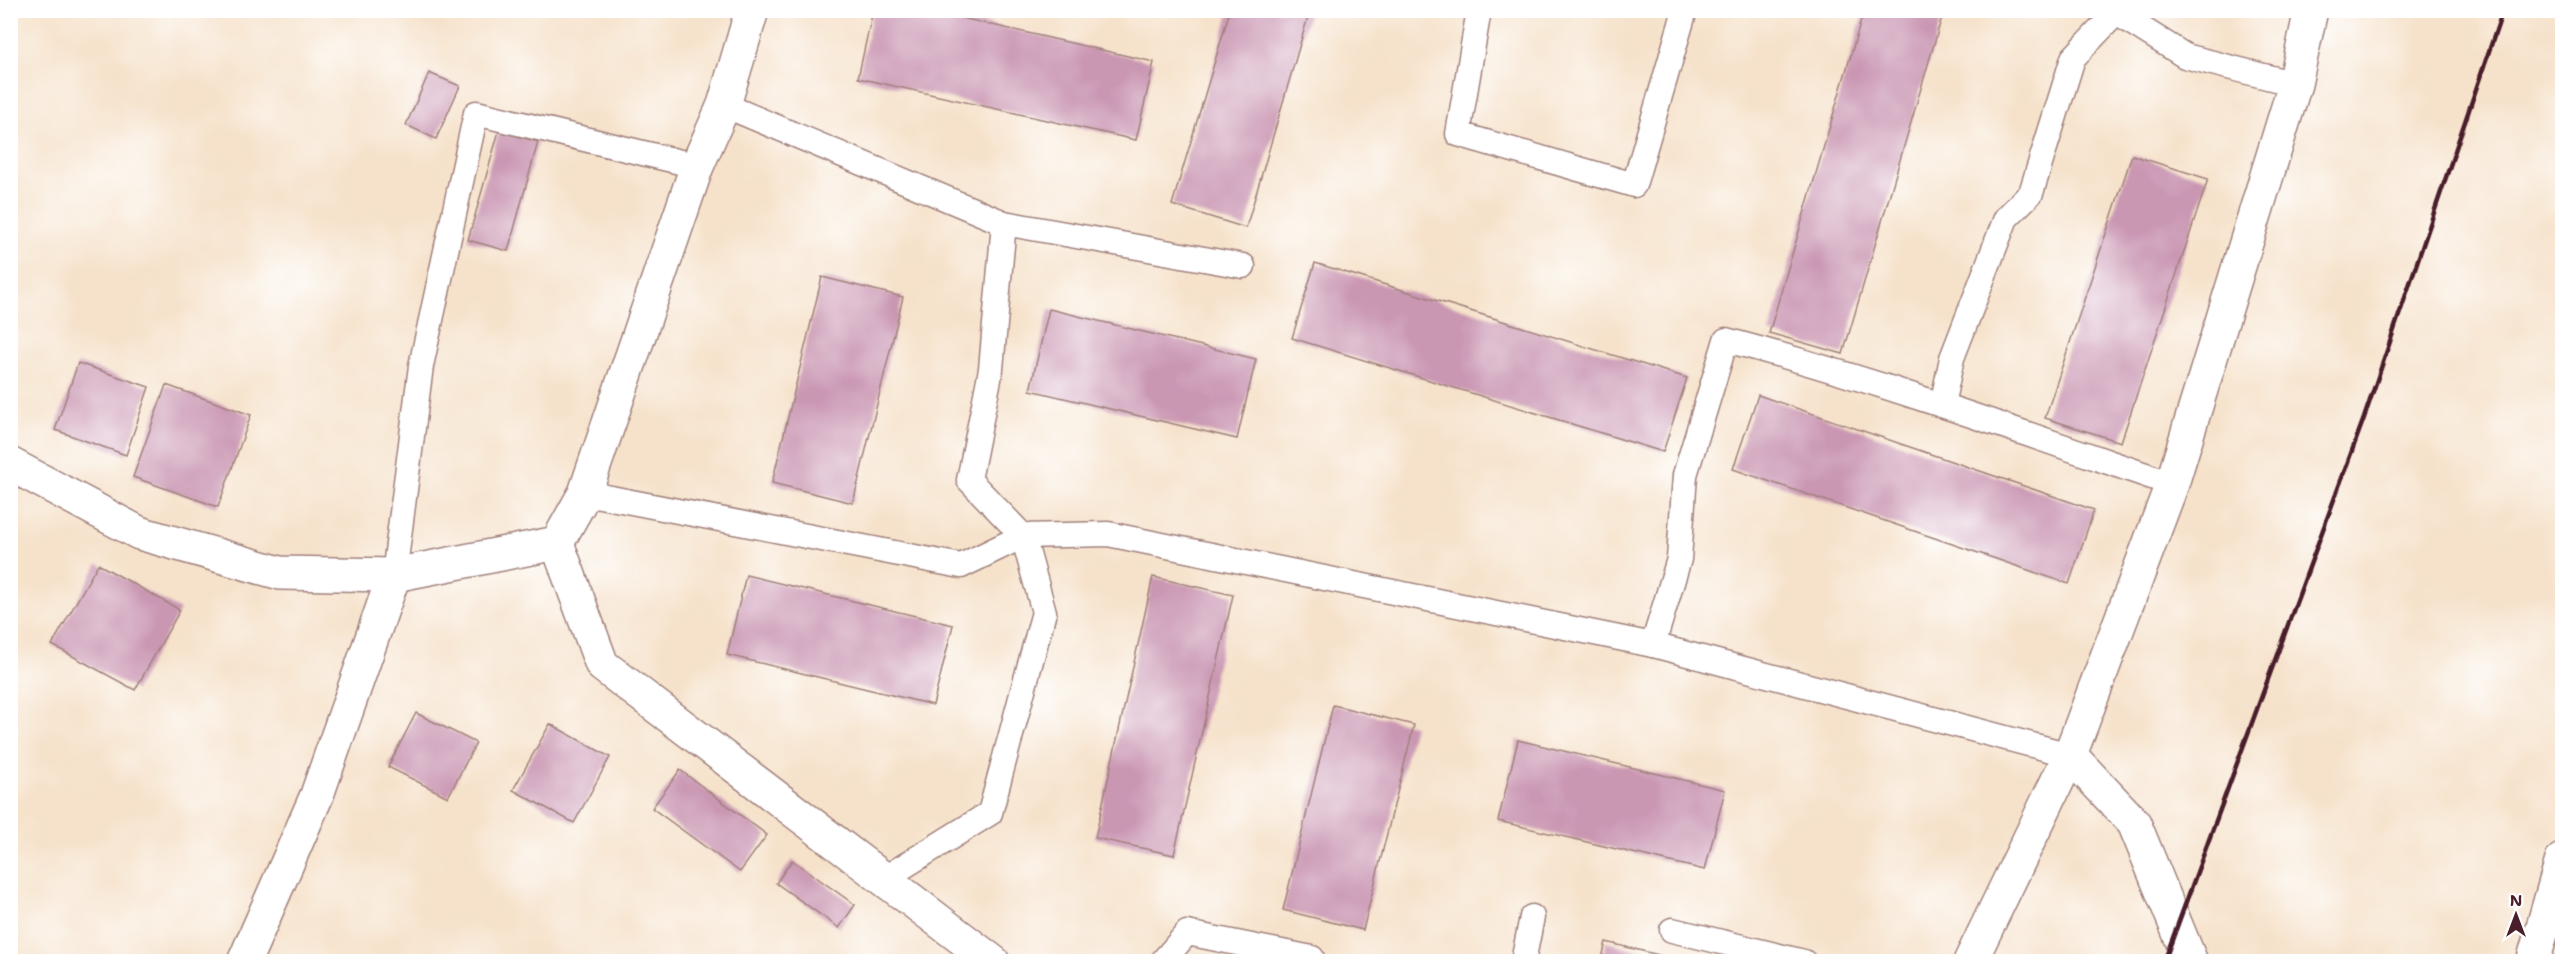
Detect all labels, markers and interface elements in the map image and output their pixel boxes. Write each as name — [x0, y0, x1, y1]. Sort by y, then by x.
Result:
north arrow — [2486, 885, 2546, 945]
text: N — [2510, 890, 2522, 911]

